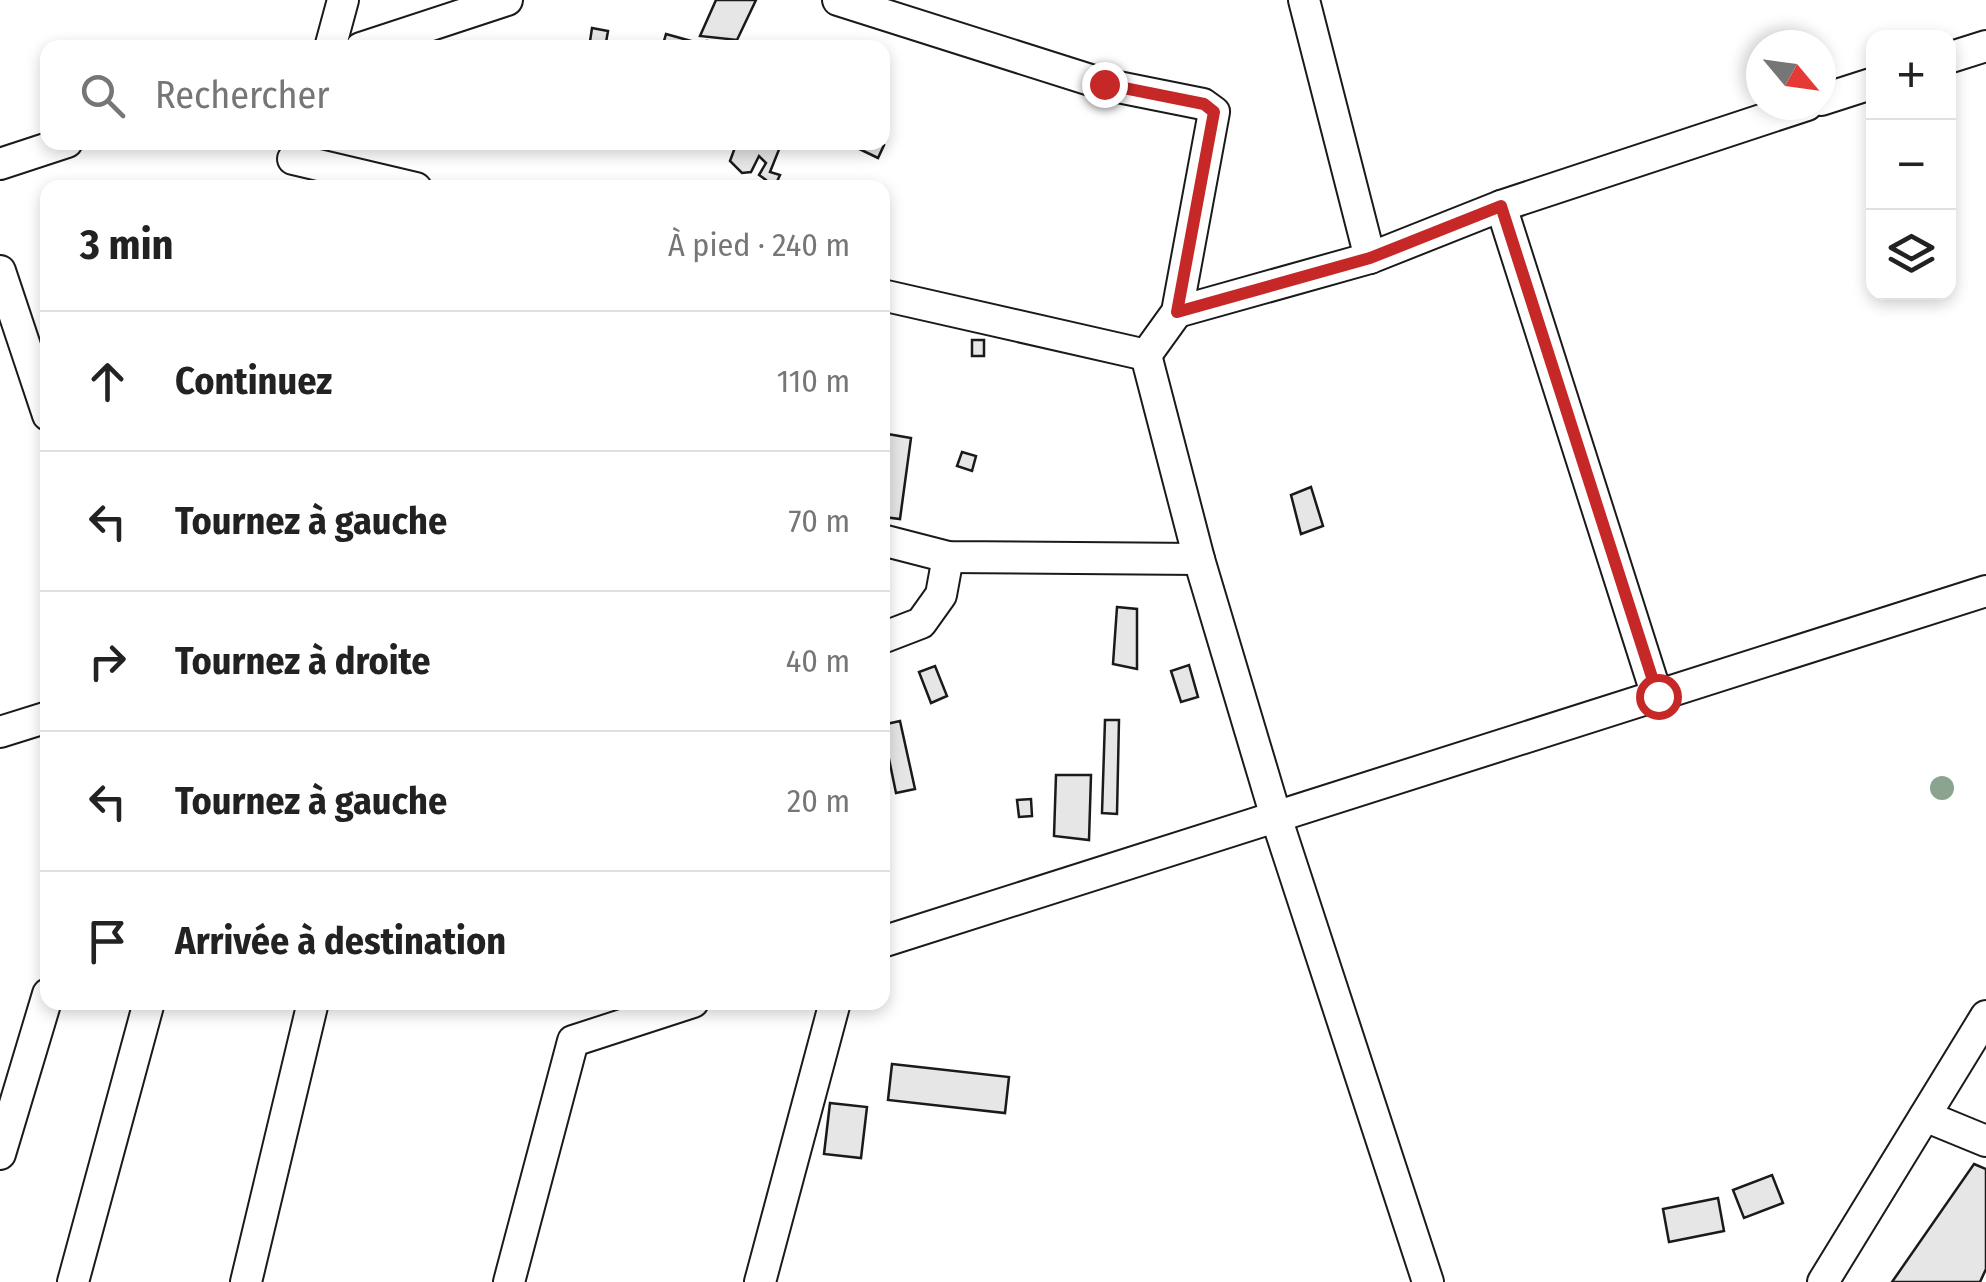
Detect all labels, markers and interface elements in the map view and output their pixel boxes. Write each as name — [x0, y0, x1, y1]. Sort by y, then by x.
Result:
north arrow — [1746, 30, 1836, 120]
map controls — [1866, 30, 1956, 300]
button: + — [1866, 30, 1956, 120]
search box — [40, 40, 890, 150]
route end — [1082, 62, 1128, 108]
icon: search — [75, 68, 130, 123]
text: Rechercher — [155, 72, 330, 118]
button: − — [1866, 120, 1956, 210]
button: layers — [1866, 210, 1956, 300]
text: 3 min — [80, 220, 174, 270]
text: À pied · 240 m — [668, 226, 850, 264]
icon: ahead — [80, 354, 135, 409]
text: Continuez — [175, 358, 332, 404]
text: 110 m — [777, 362, 850, 400]
icon: left — [80, 494, 135, 549]
text: Tournez à gauche — [175, 498, 447, 544]
text: 70 m — [789, 502, 850, 540]
icon: right — [80, 634, 135, 689]
text: Tournez à droite — [175, 638, 431, 684]
text: 40 m — [786, 642, 850, 680]
route start — [1636, 674, 1682, 720]
icon: left — [80, 774, 135, 829]
text: Tournez à gauche — [175, 778, 447, 824]
text: 20 m — [787, 782, 850, 820]
icon: arrive — [80, 914, 135, 969]
text: Arrivée à destination — [175, 918, 506, 964]

